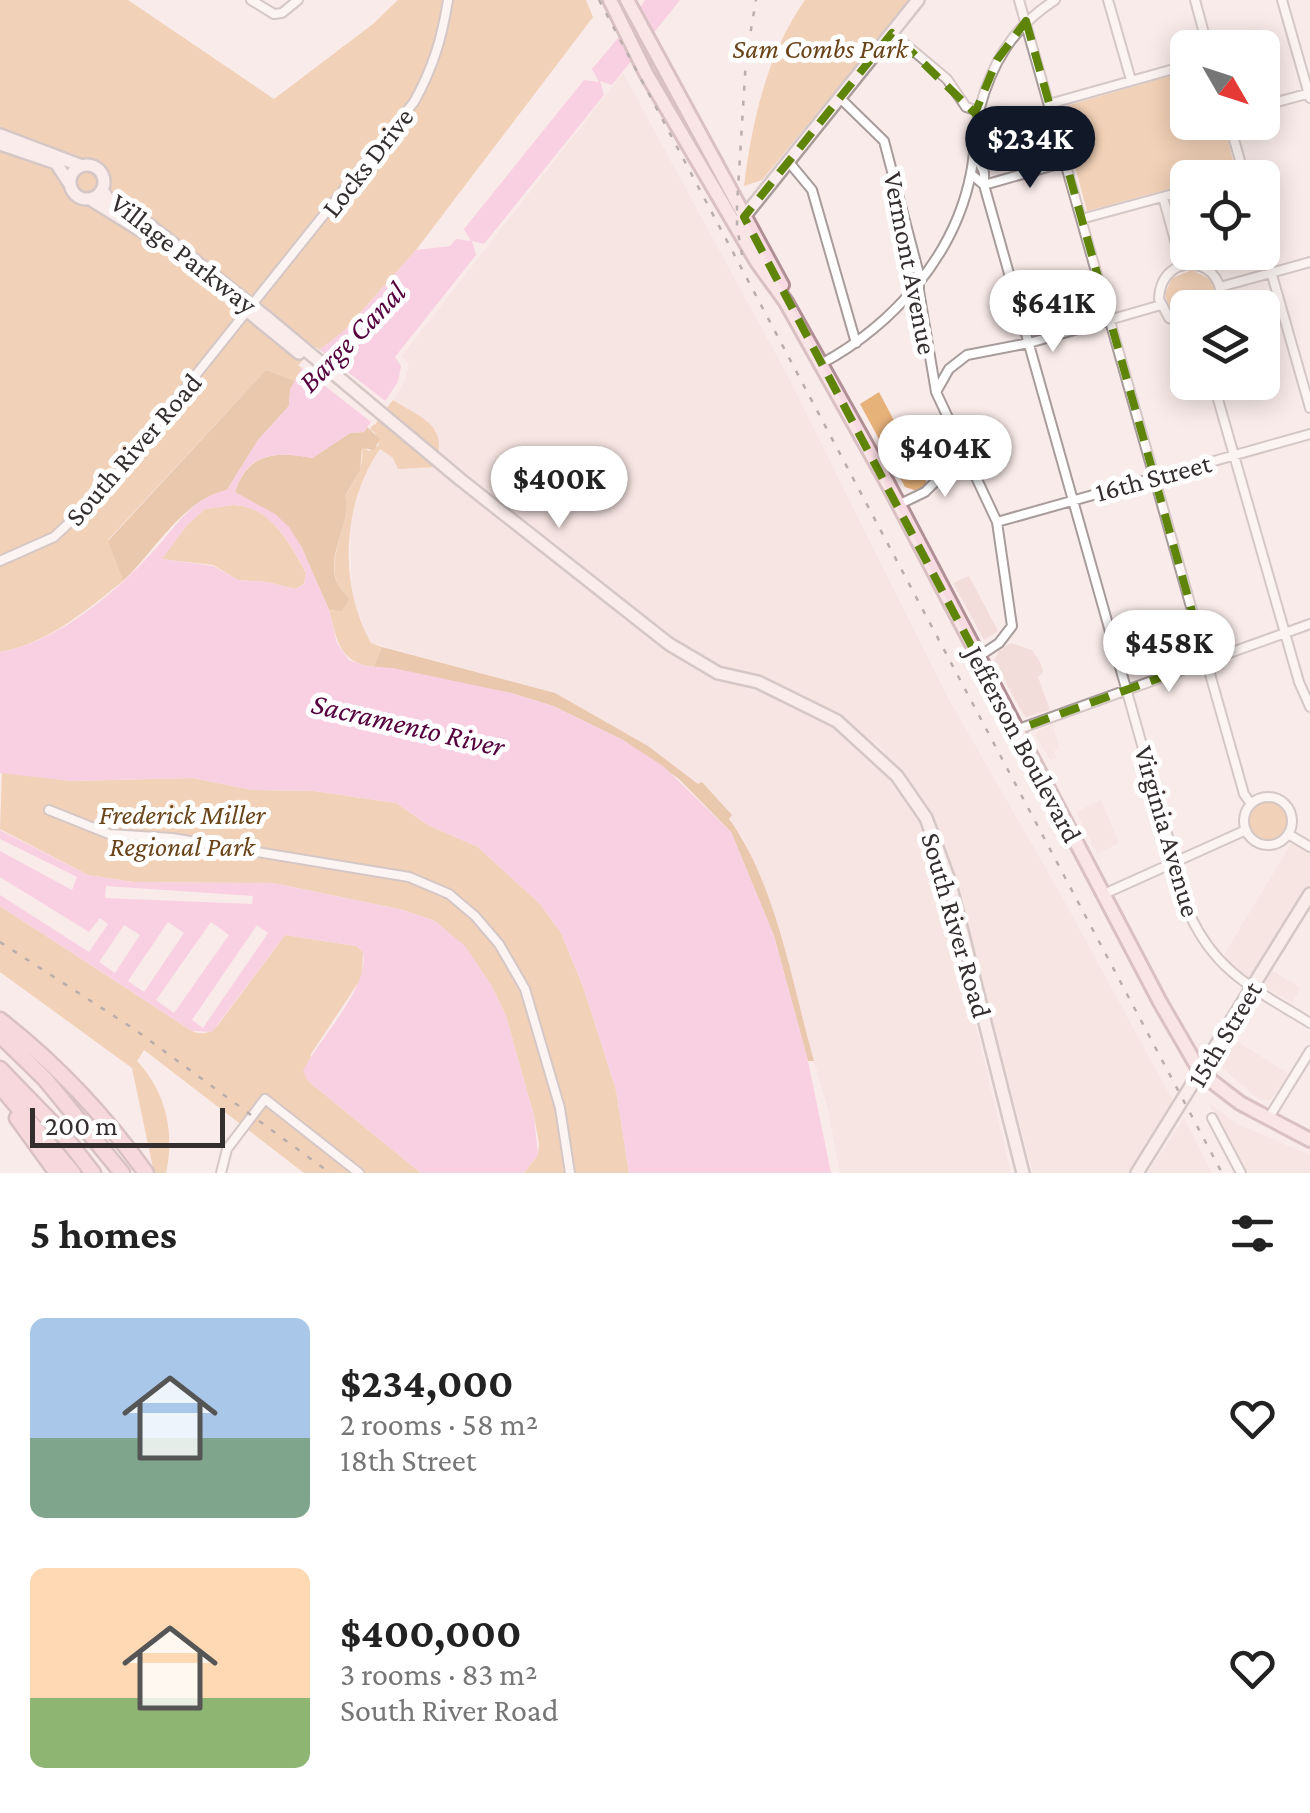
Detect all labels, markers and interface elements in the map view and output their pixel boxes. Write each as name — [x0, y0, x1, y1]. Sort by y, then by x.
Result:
north arrow — [1170, 30, 1280, 140]
map controls — [1170, 30, 1280, 400]
park label: Sam Combs Park — [732, 33, 910, 64]
street label: Locks Drive — [315, 102, 420, 223]
pin: $234K — [960, 106, 1100, 191]
text: $234K — [987, 120, 1073, 156]
button: locate — [1170, 160, 1280, 270]
street label: Vermont Avenue — [878, 169, 943, 357]
street label: Village Parkway — [104, 187, 264, 321]
pin: $641K — [983, 270, 1123, 355]
water label: Barge Canal — [291, 275, 413, 399]
text: $641K — [1011, 284, 1095, 320]
button: layers — [1170, 290, 1280, 400]
street label: South River Road — [59, 367, 208, 532]
pin: $404K — [875, 415, 1015, 500]
text: $404K — [900, 429, 990, 465]
pin: $400K — [489, 446, 629, 531]
street label: 16th Street — [1092, 447, 1215, 508]
text: $400K — [513, 460, 605, 496]
pin: $458K — [1099, 610, 1239, 695]
text: $458K — [1125, 624, 1213, 660]
street label: Jefferson Boulevard — [957, 638, 1088, 848]
water label: Sacramento River — [308, 686, 509, 763]
street label: Virginia Avenue — [1128, 742, 1207, 920]
park label: Frederick Miller Regional Park — [99, 799, 267, 862]
street label: South River Road — [915, 829, 998, 1022]
street label: 15th Street — [1181, 975, 1268, 1093]
scale bar — [30, 1103, 225, 1148]
text: 200 m — [45, 1110, 118, 1141]
icon: filters — [1225, 1206, 1280, 1261]
text: 5 homes — [30, 1210, 177, 1257]
icon: home — [110, 1358, 230, 1478]
text: $234,000 — [340, 1359, 514, 1406]
icon: heart — [1225, 1391, 1280, 1446]
text: 2 rooms · 58 m² — [340, 1406, 538, 1442]
text: 18th Street — [340, 1442, 476, 1478]
icon: home — [110, 1608, 230, 1728]
text: $400,000 — [340, 1609, 522, 1656]
icon: heart — [1225, 1641, 1280, 1696]
text: 3 rooms · 83 m² — [340, 1656, 538, 1692]
text: South River Road — [340, 1692, 558, 1728]

